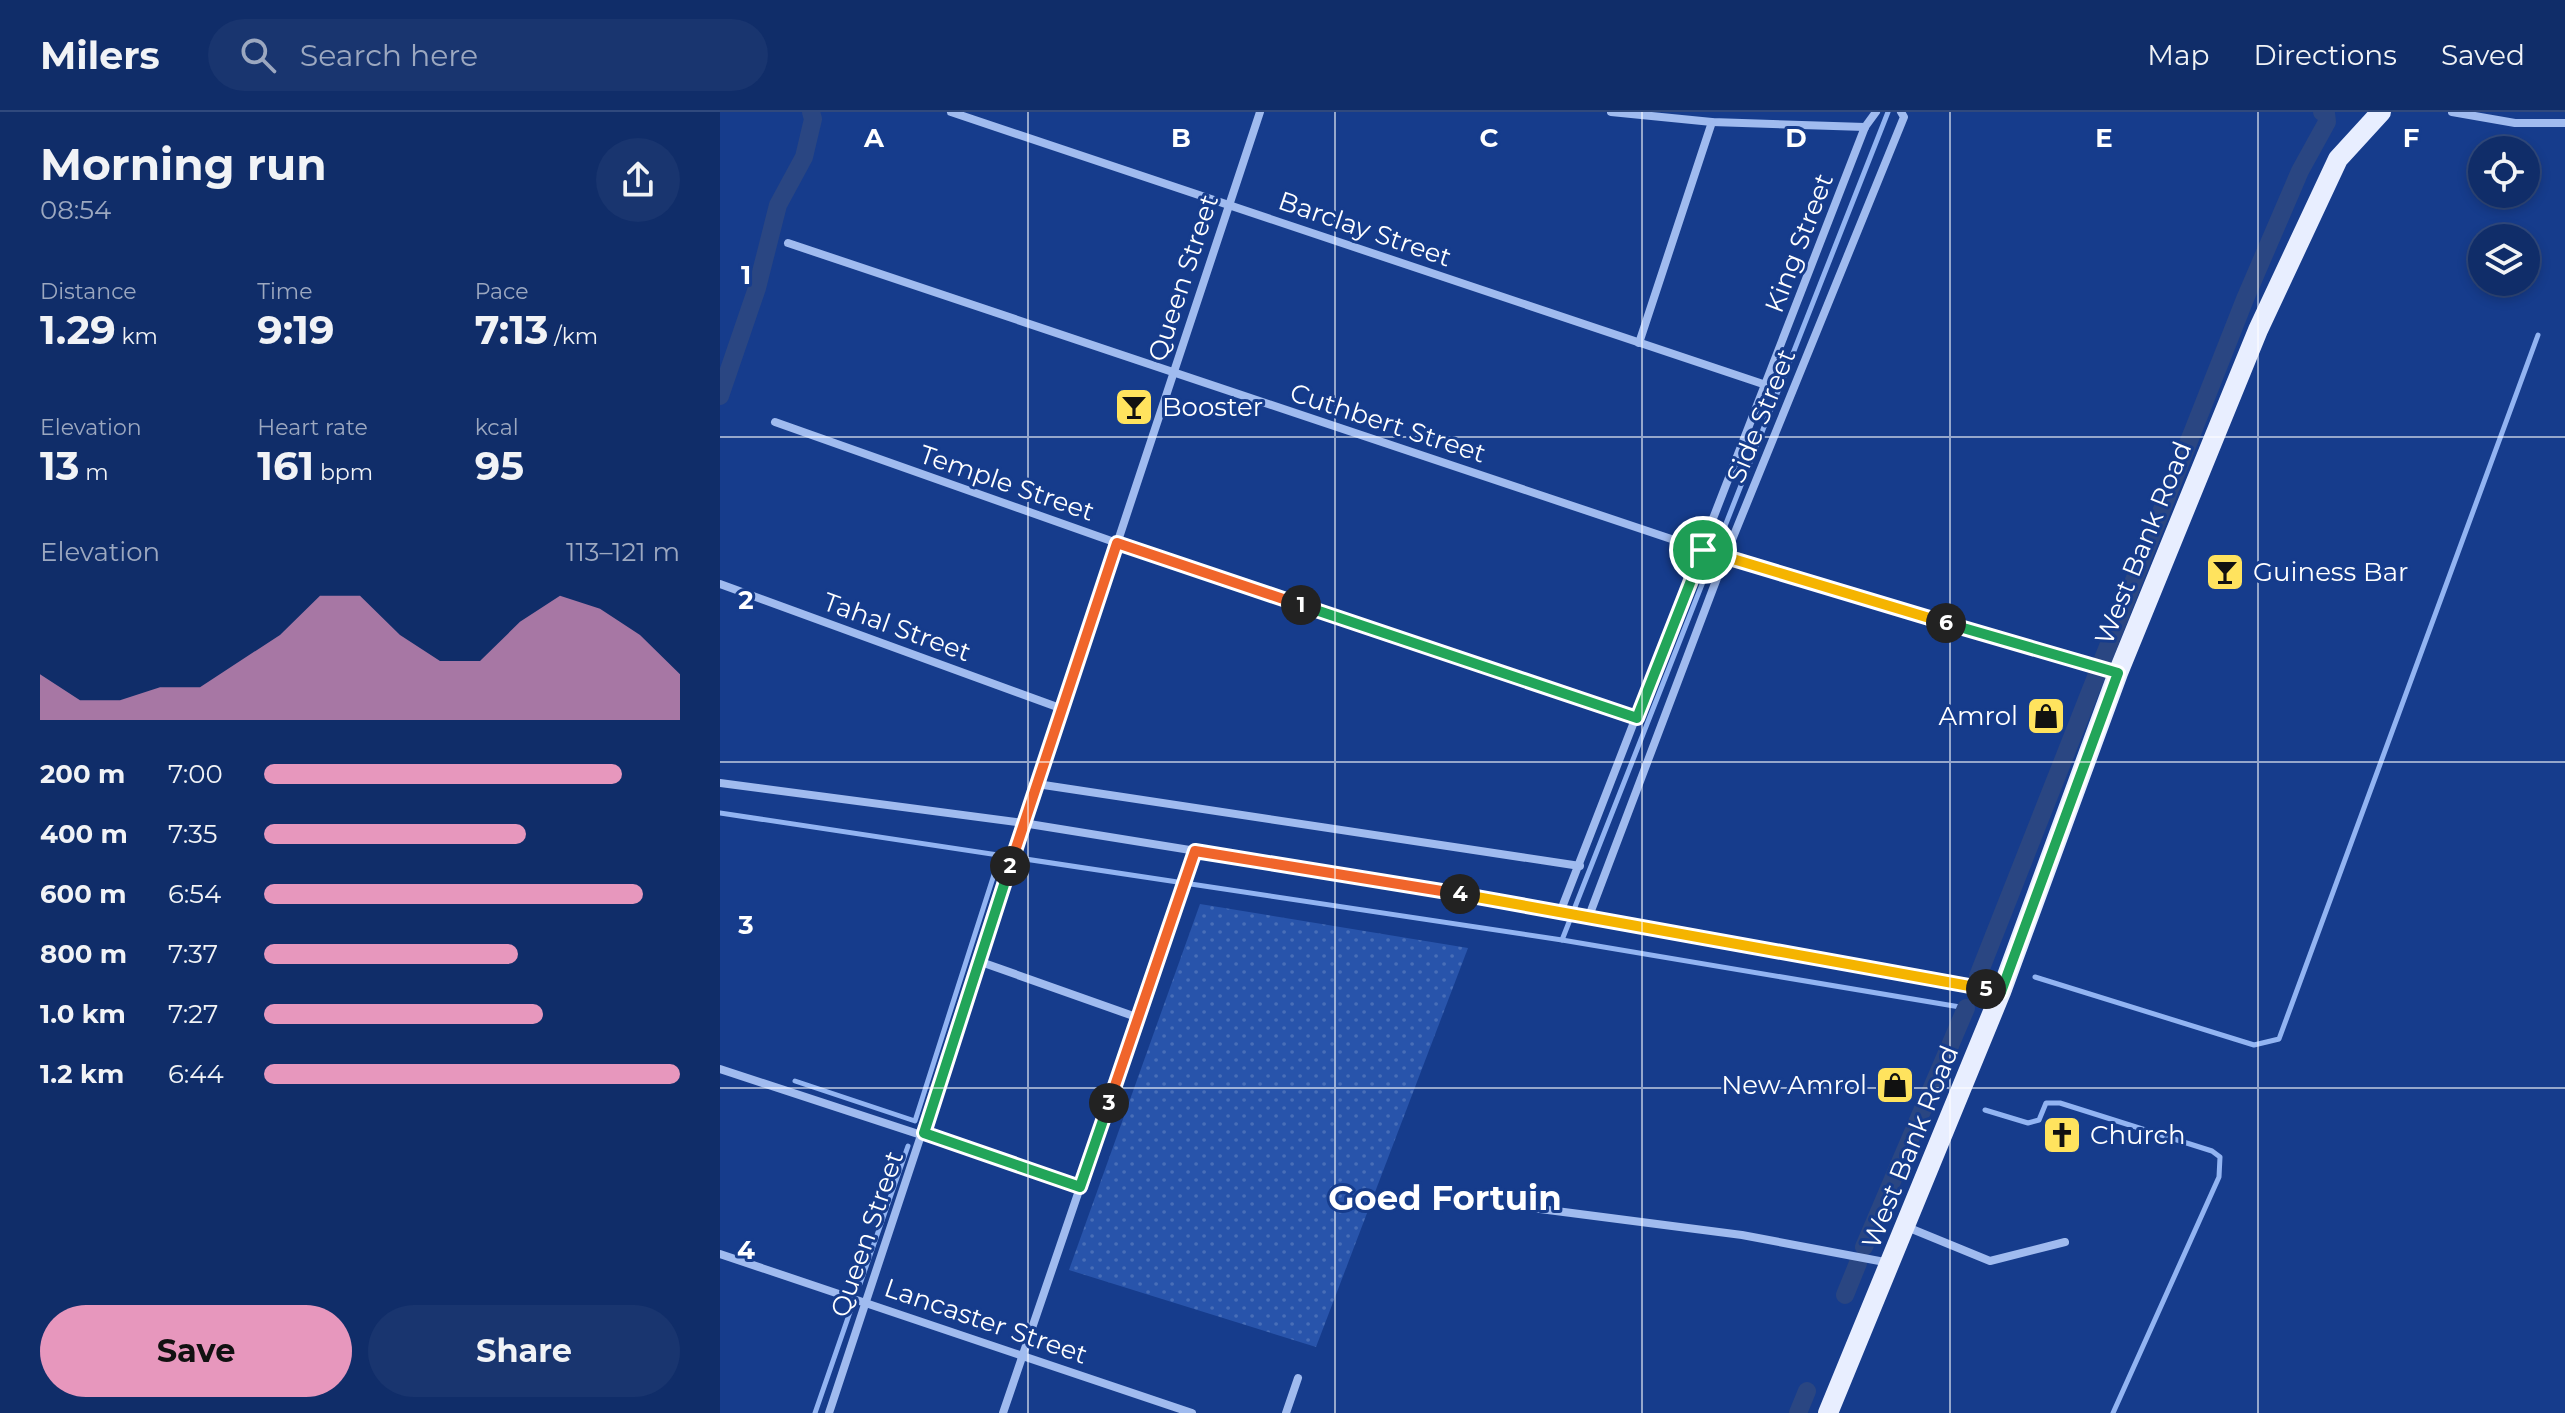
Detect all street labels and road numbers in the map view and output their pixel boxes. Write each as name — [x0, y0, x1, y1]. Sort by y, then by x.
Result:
street label: King Street — [1758, 169, 1840, 317]
street label: Barclay Street — [1274, 184, 1456, 274]
street label: Queen Street — [1141, 190, 1225, 366]
street label: Side Street — [1720, 344, 1802, 488]
street label: Cuthbert Street — [1286, 376, 1490, 470]
street label: West Bank Road — [2088, 437, 2198, 649]
street label: Temple Street — [915, 438, 1099, 528]
street label: Tahal Street — [819, 585, 975, 669]
street label: West Bank Road — [1855, 1041, 1965, 1253]
street label: Queen Street — [824, 1147, 910, 1321]
street label: Lancaster Street — [880, 1271, 1092, 1371]

